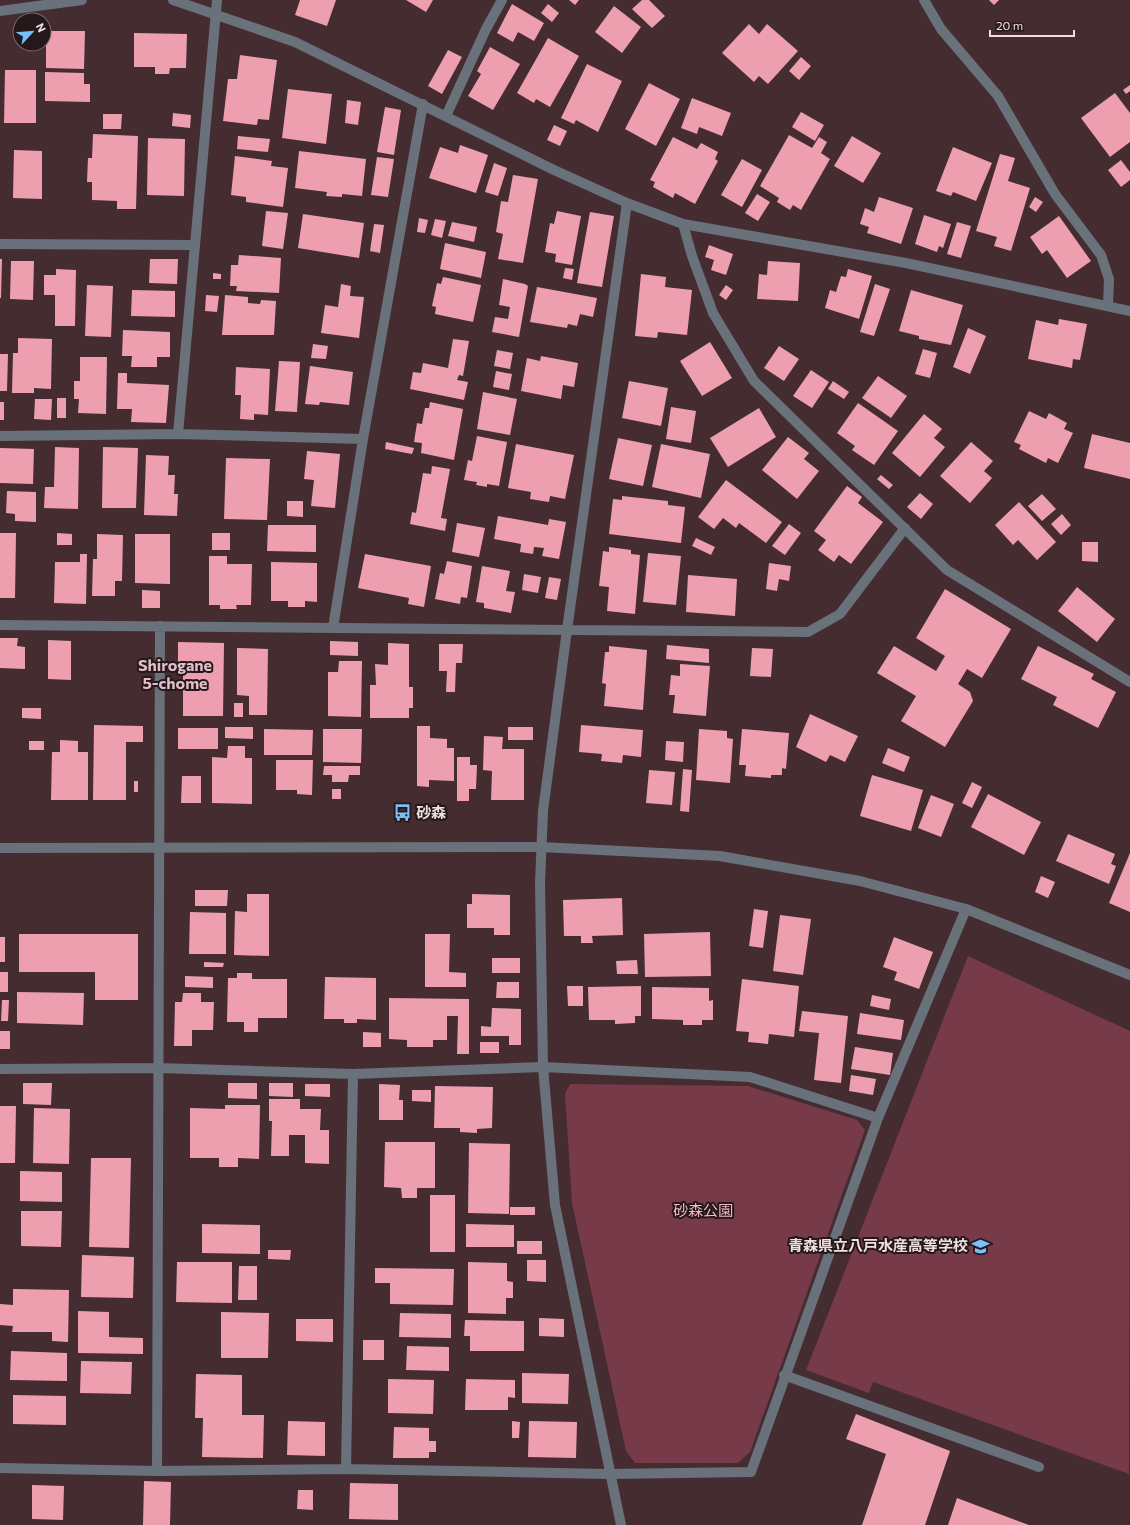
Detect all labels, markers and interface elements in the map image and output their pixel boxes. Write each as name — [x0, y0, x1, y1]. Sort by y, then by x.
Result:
north arrow — [12, 12, 52, 52]
scale bar — [990, 12, 1074, 38]
text: 20 m — [996, 18, 1023, 32]
text: N — [34, 21, 49, 34]
district label: Shirogane 5-chome — [138, 655, 212, 692]
bus stop icon: 砂森 — [393, 803, 413, 823]
place label: 砂森 — [416, 803, 446, 821]
park label: 砂森公園 — [673, 1201, 733, 1219]
place label: 青森県立八戸水産高等学校 — [788, 1236, 968, 1254]
school or university icon: 青森県立八戸水産高等学校 — [971, 1236, 991, 1256]

